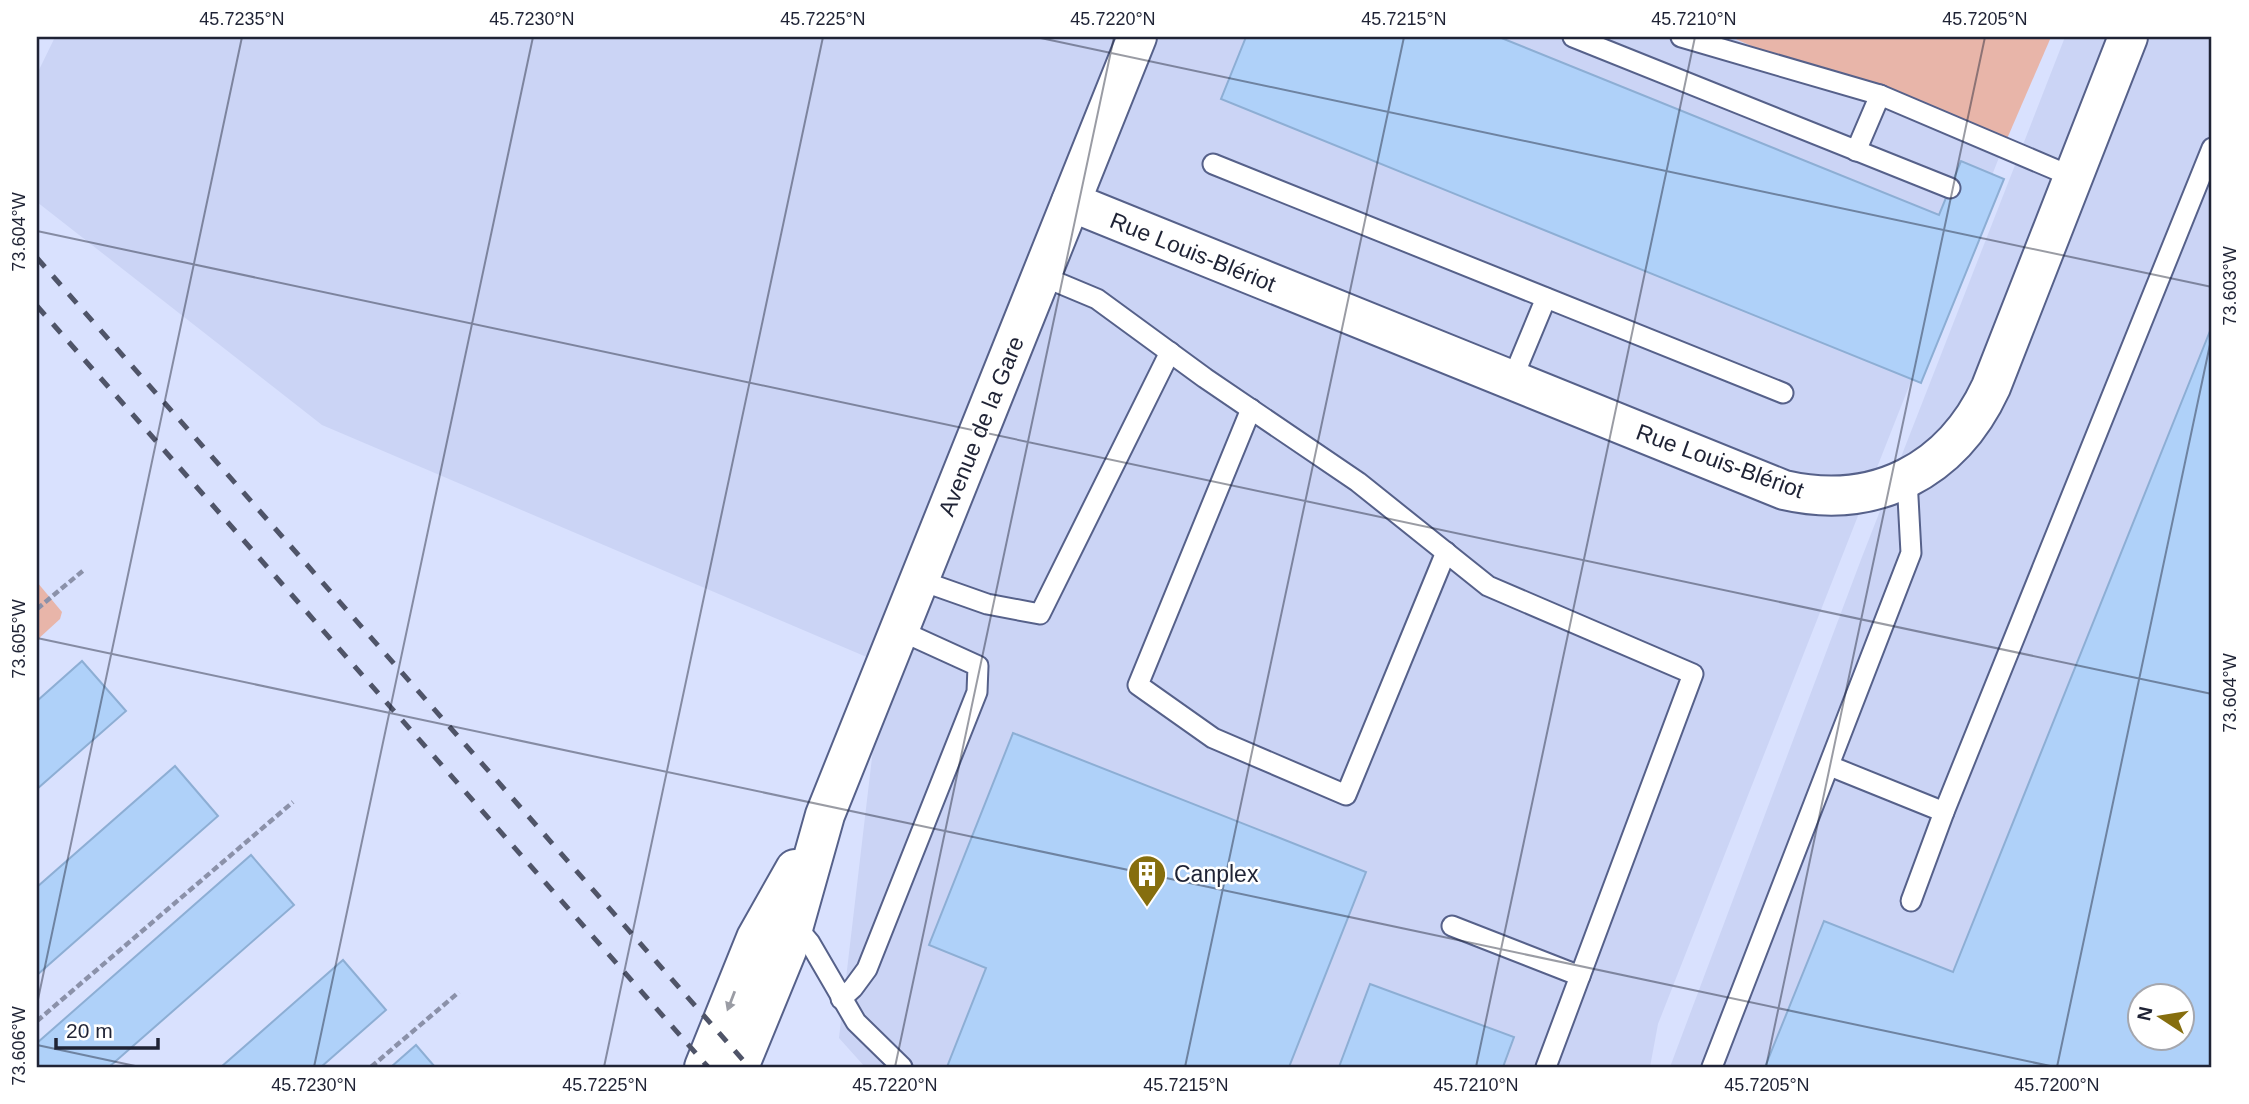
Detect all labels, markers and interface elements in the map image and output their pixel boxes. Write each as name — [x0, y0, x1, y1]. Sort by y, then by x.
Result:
text: 45.7235°N — [199, 9, 285, 29]
text: 45.7230°N — [489, 9, 575, 29]
text: 45.7225°N — [780, 9, 866, 29]
text: 45.7220°N — [1070, 9, 1156, 29]
text: 45.7215°N — [1361, 9, 1447, 29]
text: 45.7210°N — [1651, 9, 1737, 29]
text: 45.7205°N — [1942, 9, 2028, 29]
text: 73.604°W — [9, 192, 29, 272]
street label: Rue Louis-Blériot — [1106, 207, 1280, 297]
text: 73.603°W — [2220, 246, 2240, 326]
street label: Avenue de la Gare — [933, 332, 1029, 520]
street label: Rue Louis-Blériot — [1633, 419, 1808, 504]
text: 73.605°W — [9, 599, 29, 679]
text: 73.604°W — [2220, 653, 2240, 733]
building icon: Canplex — [1126, 853, 1168, 908]
place label: Canplex — [1174, 861, 1259, 887]
north arrow — [2126, 982, 2196, 1052]
one-way arrow — [725, 991, 736, 1012]
text: N — [2133, 1005, 2157, 1022]
text: 73.606°W — [9, 1006, 29, 1086]
scale bar — [56, 1006, 158, 1050]
text: 20 m — [66, 1019, 113, 1042]
text: 45.7230°N — [271, 1075, 357, 1095]
text: 45.7225°N — [562, 1075, 648, 1095]
text: 45.7220°N — [852, 1075, 938, 1095]
text: 45.7215°N — [1143, 1075, 1229, 1095]
text: 45.7210°N — [1433, 1075, 1519, 1095]
text: 45.7205°N — [1724, 1075, 1810, 1095]
text: 45.7200°N — [2014, 1075, 2100, 1095]

